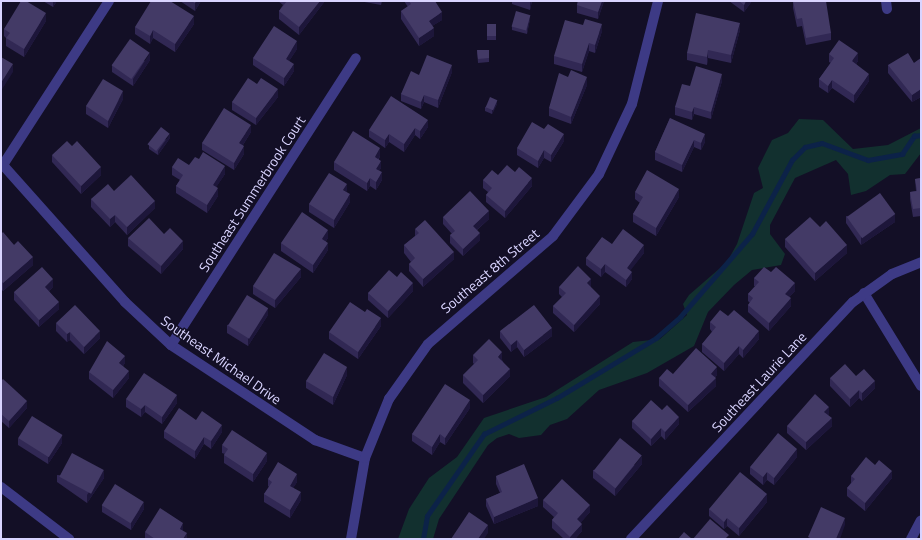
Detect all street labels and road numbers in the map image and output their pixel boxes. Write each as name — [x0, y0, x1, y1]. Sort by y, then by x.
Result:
street label: Southeast Summerbrook Court — [195, 113, 309, 275]
street label: Southeast 8th Street — [438, 225, 542, 317]
street label: Southeast Michael Drive — [158, 312, 284, 408]
street label: Southeast Laurie Lane — [708, 328, 810, 436]

